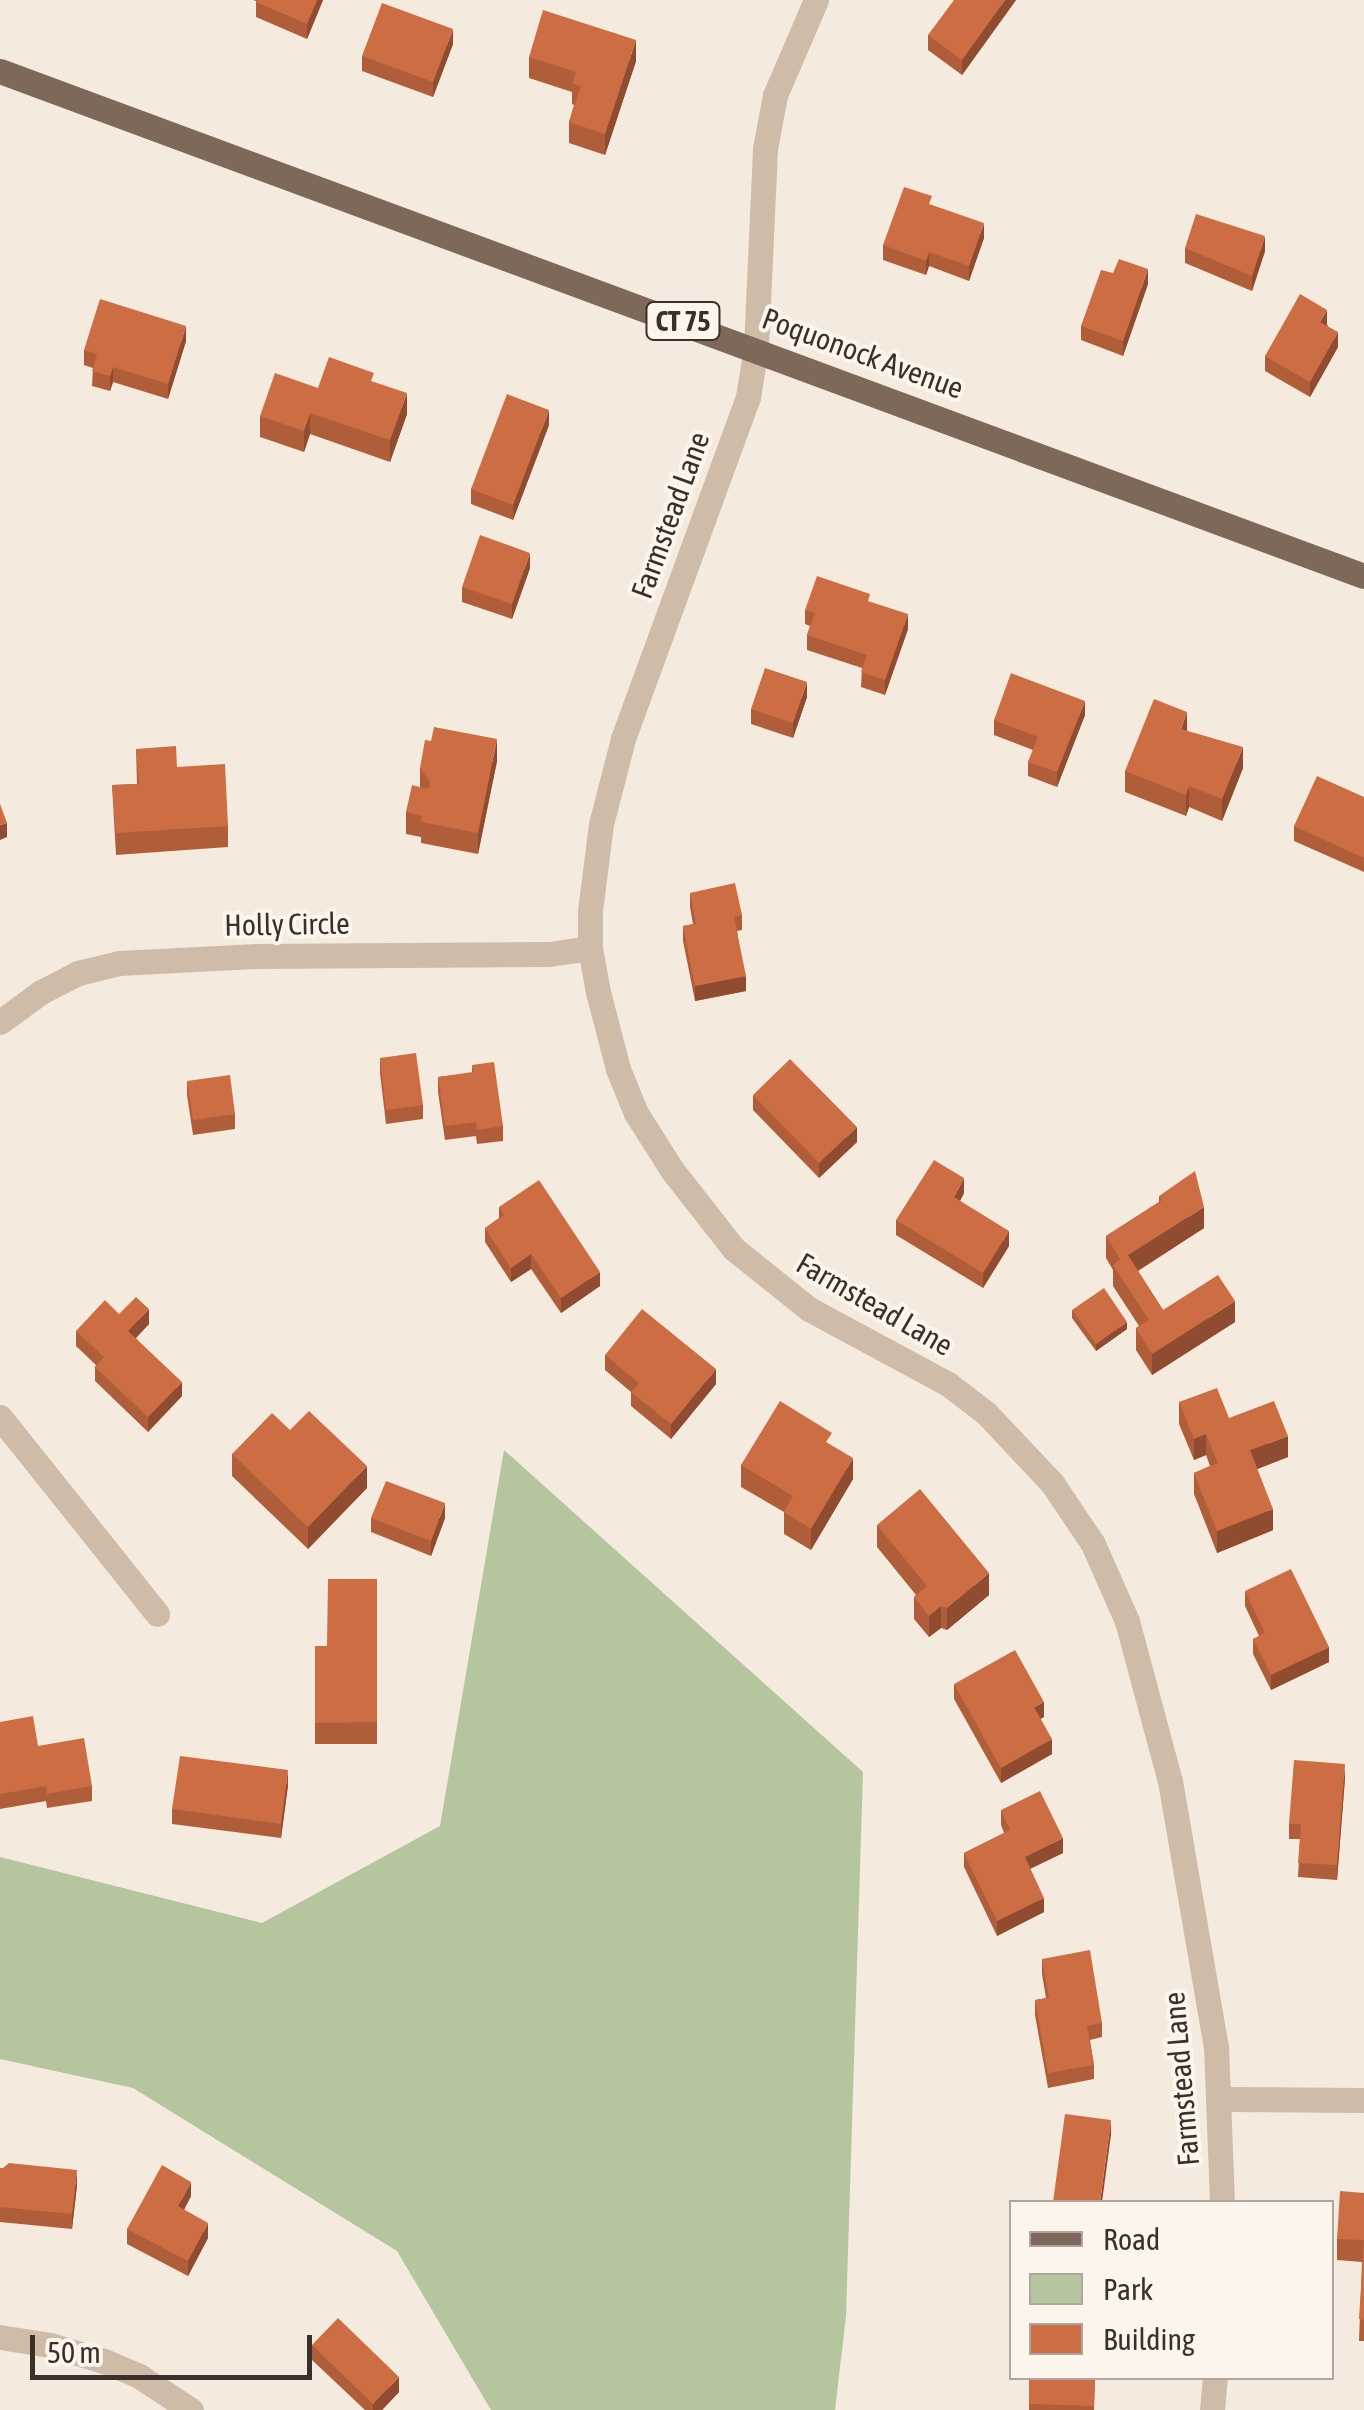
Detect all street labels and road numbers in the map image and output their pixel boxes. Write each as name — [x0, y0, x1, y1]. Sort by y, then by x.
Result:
road number: CT 75 — [643, 298, 723, 344]
street label: Poquonock Avenue — [758, 300, 968, 406]
street label: Farmstead Lane — [623, 427, 717, 603]
street label: Holly Circle — [224, 905, 350, 943]
street label: Farmstead Lane — [790, 1245, 960, 1363]
street label: Farmstead Lane — [1155, 1991, 1207, 2167]

